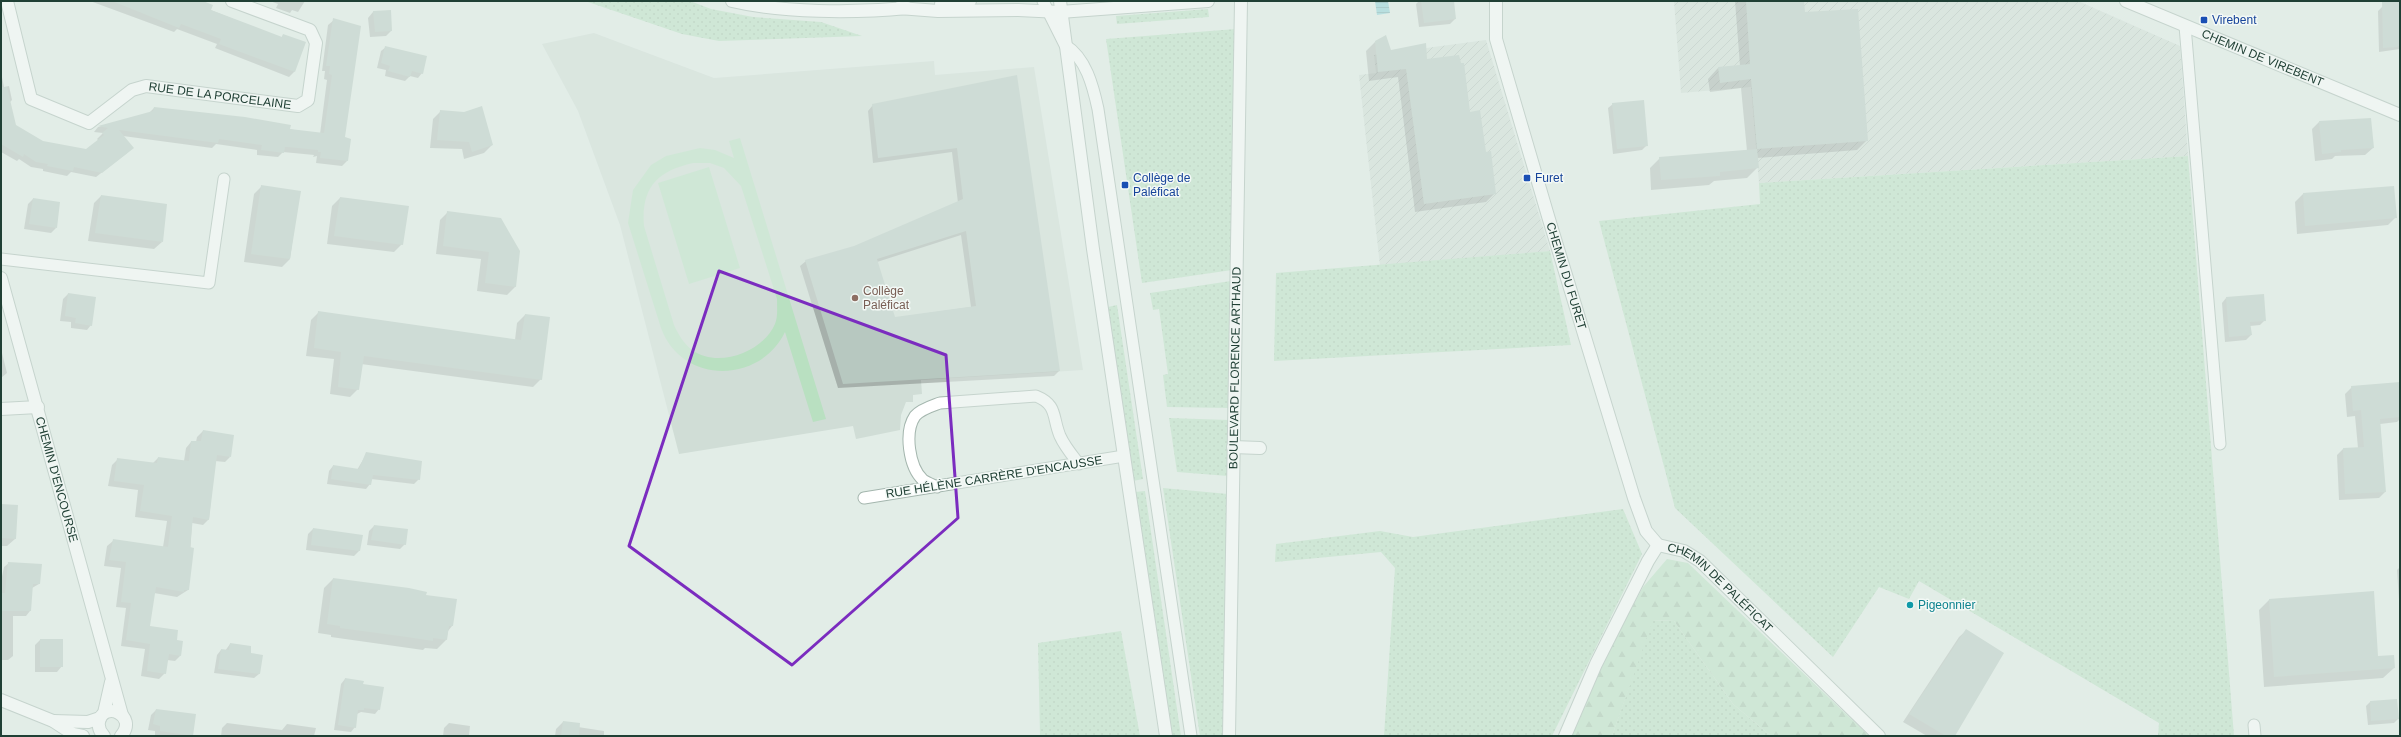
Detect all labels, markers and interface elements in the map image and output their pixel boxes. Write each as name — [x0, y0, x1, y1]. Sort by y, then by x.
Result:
place label: Virebent — [2212, 13, 2257, 27]
marker: Virebent — [2199, 15, 2209, 25]
street label: CHEMIN DE VIREBENT — [2200, 26, 2326, 90]
street label: RUE DE LA PORCELAINE — [148, 79, 292, 112]
place label: Collège de Paléficat — [1133, 171, 1191, 199]
place label: Furet — [1535, 171, 1564, 185]
marker: Furet — [1522, 173, 1532, 183]
marker: Collège de Paléficat — [1120, 180, 1130, 190]
street label: CHEMIN DU FURET — [1543, 220, 1589, 332]
street label: BOULEVARD FLORENCE ARTHAUD — [1226, 266, 1244, 469]
place label: Collège Paléficat — [863, 284, 910, 312]
marker: Collège Paléficat — [850, 293, 860, 303]
street label: CHEMIN D'ENCOURSE — [33, 415, 81, 544]
street label: RUE HÉLÈNE CARRÈRE D'ENCAUSSE — [885, 452, 1103, 501]
street label: CHEMIN DE PALÉFICAT — [1666, 540, 1776, 635]
place label: Pigeonnier — [1918, 598, 1975, 612]
marker: Pigeonnier — [1905, 600, 1915, 610]

